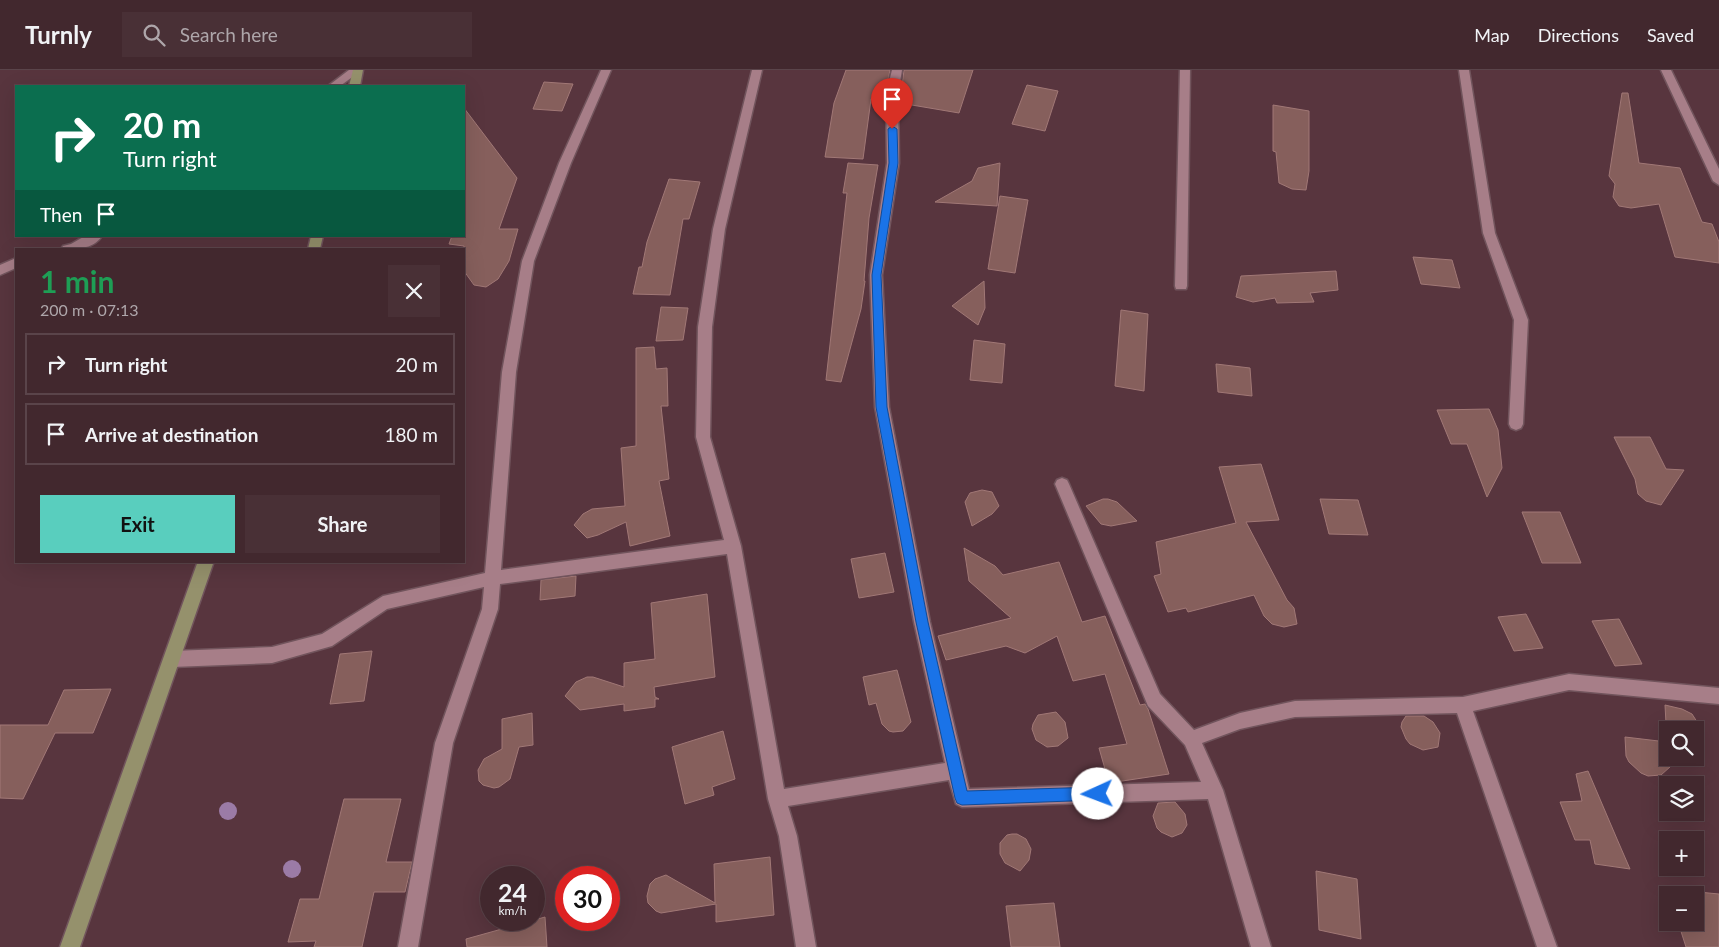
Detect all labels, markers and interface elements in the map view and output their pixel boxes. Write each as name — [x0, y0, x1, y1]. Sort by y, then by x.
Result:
search box — [122, 12, 472, 57]
text: Turnly — [25, 20, 92, 49]
icon: search — [140, 21, 168, 49]
text: Search here — [180, 23, 278, 46]
text: Map — [1474, 24, 1510, 46]
text: Directions — [1538, 24, 1619, 46]
text: Saved — [1647, 24, 1694, 46]
pin — [871, 78, 913, 129]
icon: arrive — [878, 85, 906, 113]
text: 20 m — [123, 103, 201, 145]
icon: right — [40, 105, 105, 170]
text: Turn right — [123, 145, 217, 172]
icon: arrive — [92, 200, 120, 228]
text: Then — [40, 203, 82, 226]
text: 1 min — [40, 263, 114, 299]
button: close — [388, 265, 440, 317]
text: 200 m · 07:13 — [40, 300, 139, 319]
icon: right — [42, 350, 70, 378]
text: Turn right — [85, 353, 167, 376]
text: 20 m — [395, 353, 438, 376]
icon: arrive — [42, 420, 70, 448]
text: Arrive at destination — [85, 423, 258, 446]
text: 180 m — [384, 423, 438, 446]
button: Exit — [40, 495, 235, 553]
button: Share — [245, 495, 440, 553]
map controls — [1659, 721, 1704, 931]
button: search — [1659, 721, 1704, 766]
position arrow — [1071, 767, 1123, 819]
button: layers — [1659, 776, 1704, 821]
button: + — [1659, 831, 1704, 876]
speed limit sign: 30 — [555, 866, 620, 931]
text: 24 — [498, 877, 527, 907]
button: − — [1659, 886, 1704, 931]
text: km/h — [498, 903, 527, 918]

